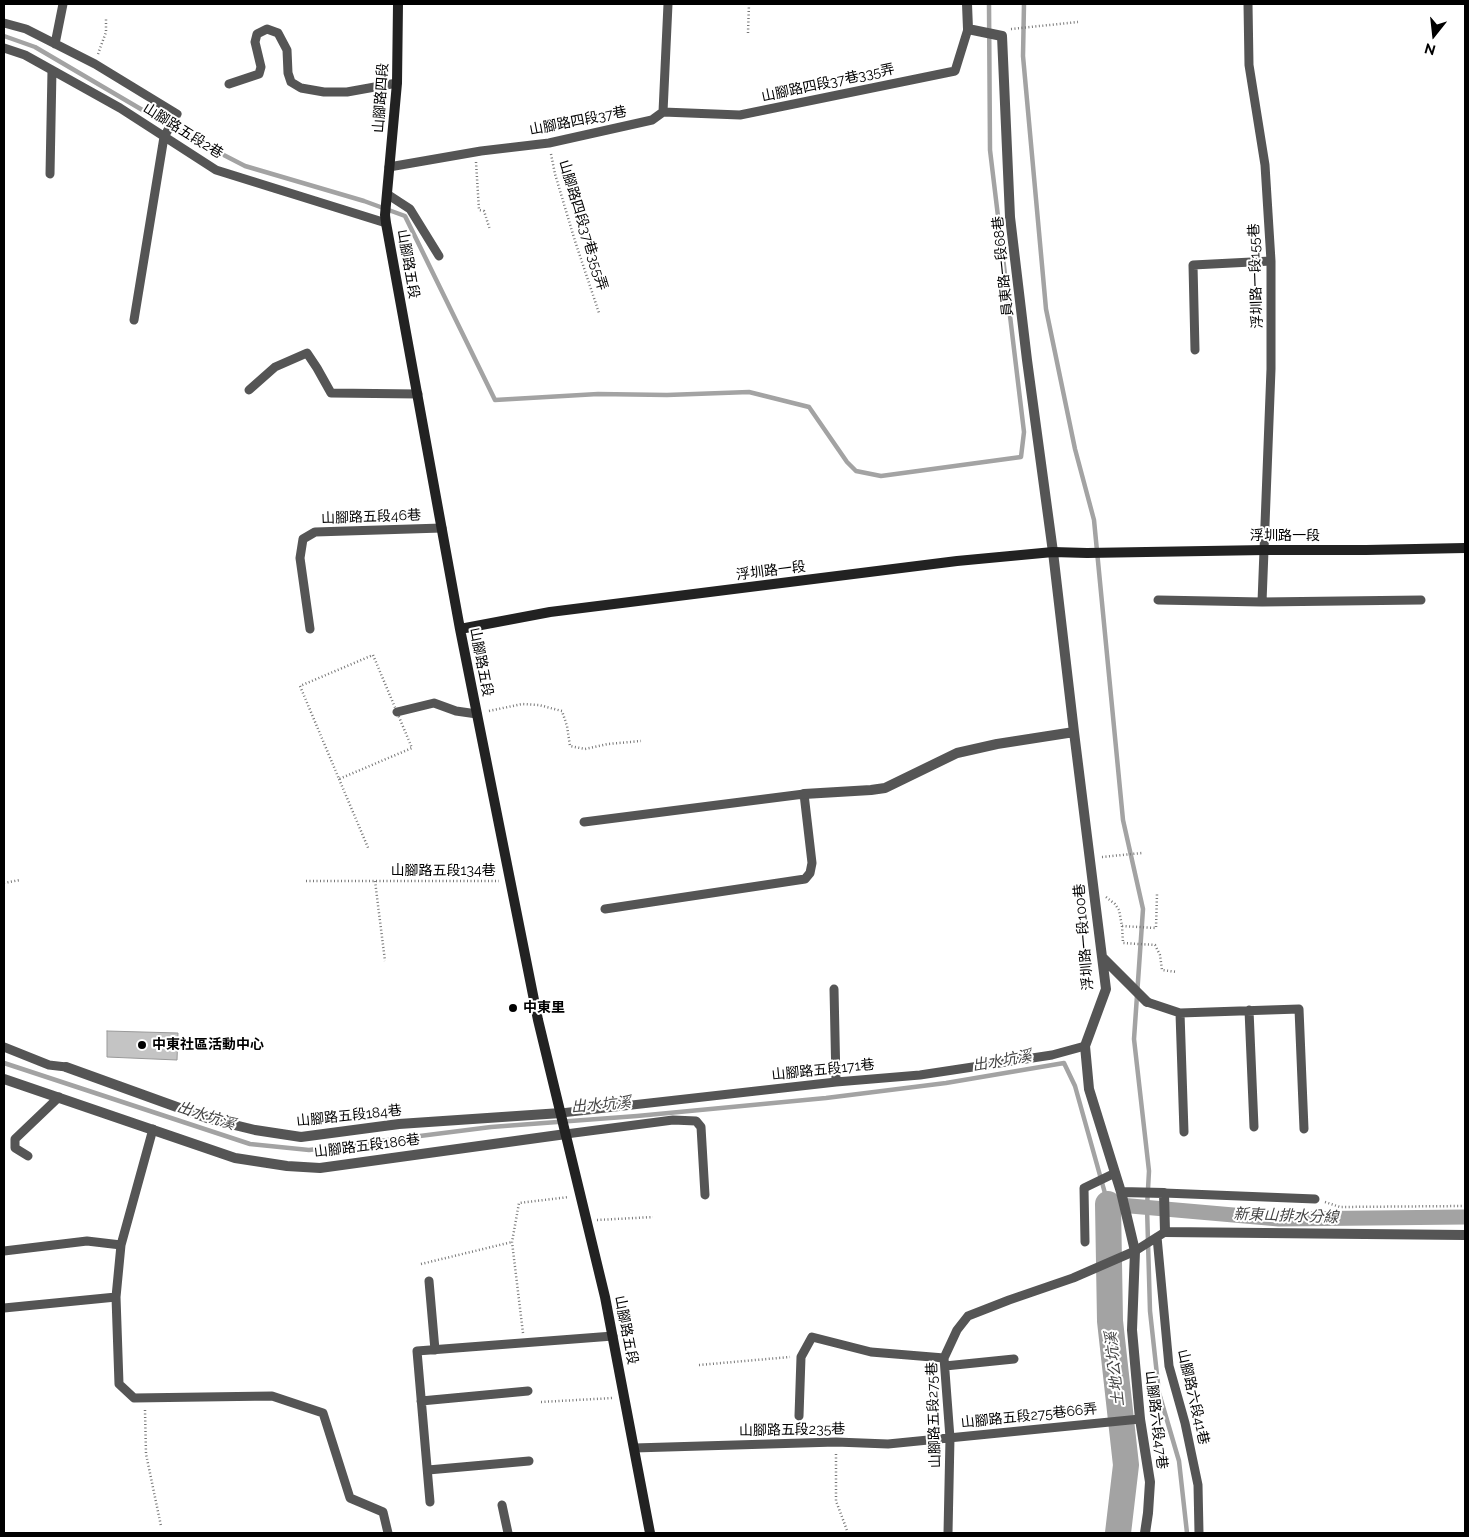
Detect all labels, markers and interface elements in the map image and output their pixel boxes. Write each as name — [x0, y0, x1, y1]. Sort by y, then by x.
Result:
north arrow — [1409, 10, 1459, 60]
text: N — [1423, 40, 1437, 59]
street label: 山腳路四段37巷335弄 — [760, 61, 896, 105]
street label: 山腳路四段 — [370, 62, 392, 134]
street label: 山腳路五段2巷 — [140, 100, 226, 162]
street label: 山腳路四段37巷 — [528, 103, 628, 139]
street label: 山腳路四段37巷355弄 — [555, 158, 611, 292]
street label: 員東路一段68巷 — [989, 215, 1017, 317]
street label: 浮圳路一段155巷 — [1246, 223, 1266, 329]
street label: 山腳路五段 — [394, 228, 422, 300]
street label: 山腳路五段46巷 — [321, 507, 421, 527]
street label: 浮圳路一段 — [1250, 528, 1320, 544]
street label: 浮圳路一段 — [735, 558, 807, 584]
street label: 山腳路五段 — [466, 626, 496, 698]
street label: 山腳路五段134巷 — [390, 863, 496, 879]
street label: 浮圳路一段100巷 — [1071, 883, 1097, 991]
place label: 中東里 — [523, 1000, 565, 1016]
marker: 中東里 — [507, 1002, 519, 1014]
place label: 中東社區活動中心 — [152, 1037, 264, 1053]
marker: 中東社區活動中心 — [136, 1039, 148, 1051]
water label: 出水坑溪 — [971, 1047, 1033, 1075]
street label: 山腳路五段171巷 — [771, 1056, 875, 1084]
water label: 出水坑溪 — [570, 1093, 632, 1117]
water label: 出水坑溪 — [175, 1098, 237, 1134]
street label: 山腳路五段184巷 — [295, 1102, 403, 1130]
street label: 山腳路五段186巷 — [313, 1131, 421, 1161]
water label: 新東山排水分線 — [1233, 1205, 1339, 1227]
street label: 山腳路五段 — [611, 1294, 641, 1366]
water label: 土地公坑溪 — [1102, 1331, 1128, 1407]
street label: 山腳路六段41巷 — [1174, 1348, 1212, 1446]
street label: 山腳路五段275巷 — [924, 1362, 944, 1468]
street label: 山腳路六段47巷 — [1142, 1370, 1170, 1470]
street label: 山腳路五段275巷66弄 — [960, 1400, 1098, 1432]
street label: 山腳路五段235巷 — [739, 1421, 845, 1439]

